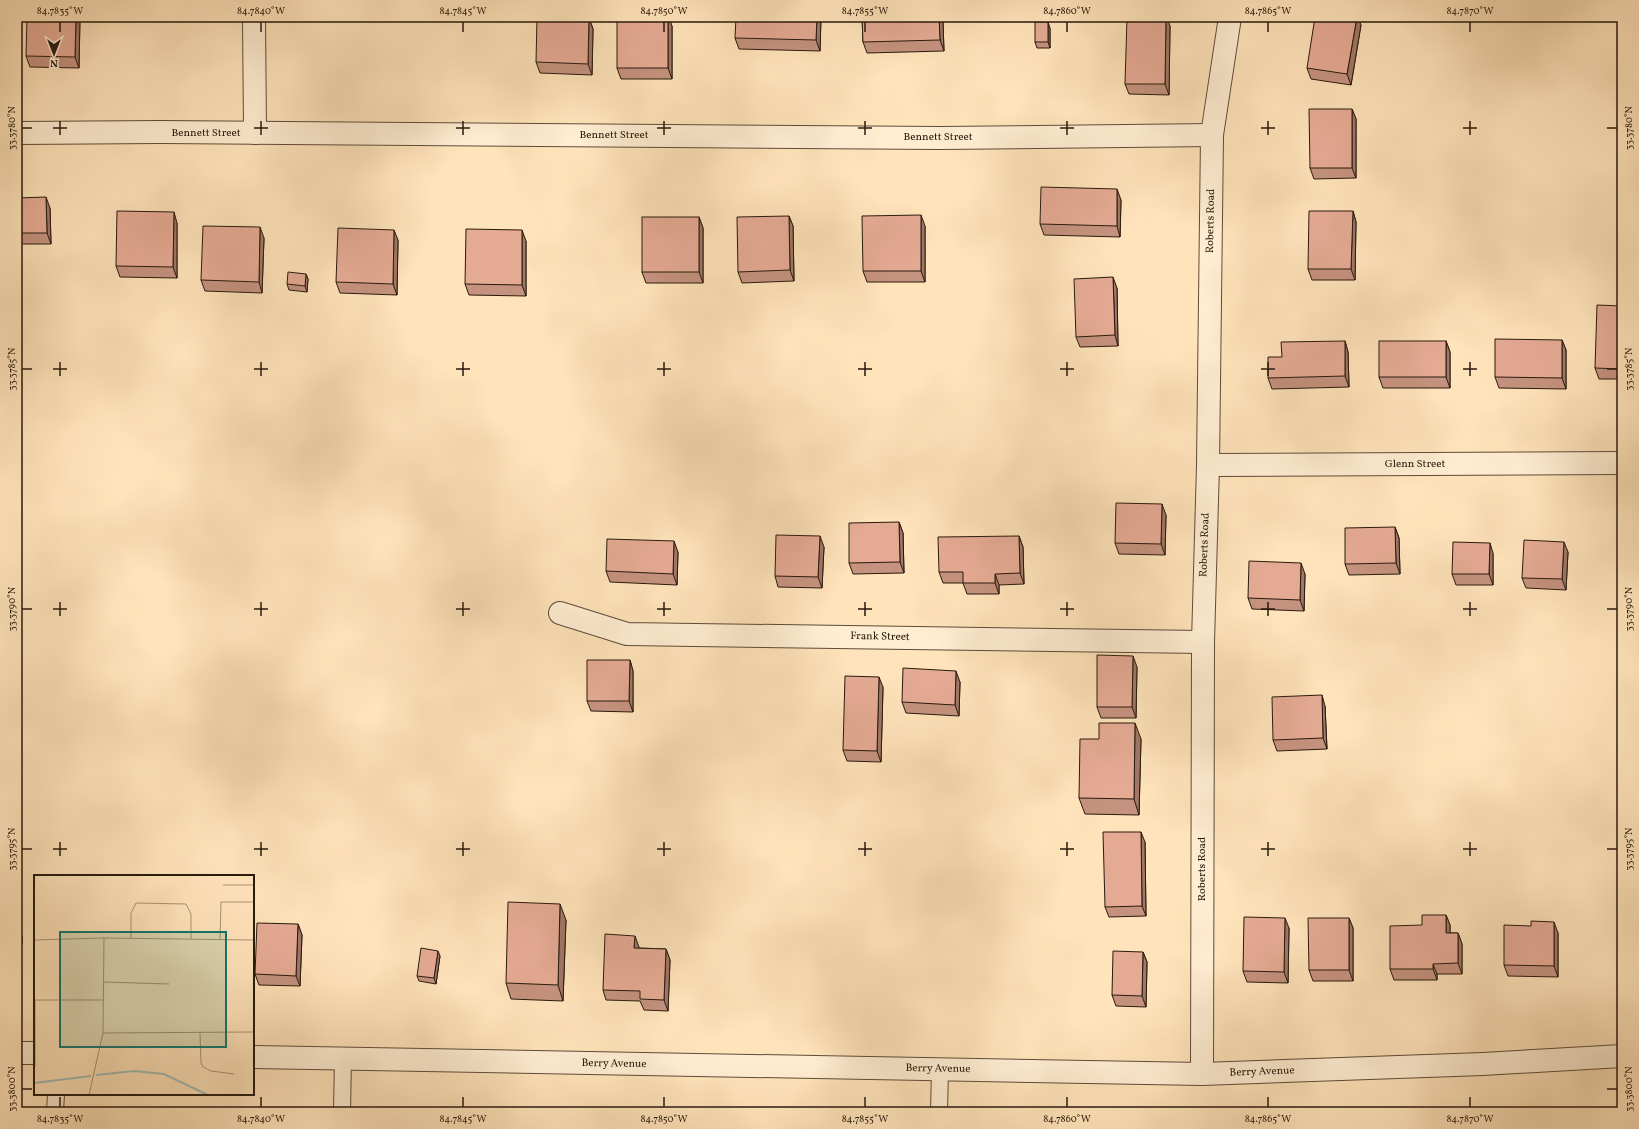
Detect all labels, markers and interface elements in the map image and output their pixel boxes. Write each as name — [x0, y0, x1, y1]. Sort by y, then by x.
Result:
text: 84.7835°W — [37, 4, 83, 18]
text: 84.7840°W — [237, 4, 285, 18]
text: 84.7845°W — [440, 4, 487, 18]
text: 84.7850°W — [640, 4, 688, 18]
text: 84.7855°W — [842, 4, 888, 18]
text: 84.7860°W — [1043, 4, 1091, 18]
text: 84.7865°W — [1245, 4, 1291, 18]
text: 84.7870°W — [1446, 4, 1494, 18]
north arrow — [34, 34, 74, 74]
text: N — [50, 55, 58, 70]
text: 33.3780°N — [5, 105, 19, 150]
text: 33.3780°N — [1622, 105, 1636, 150]
street label: Bennett Street — [171, 126, 241, 141]
street label: Bennett Street — [579, 128, 649, 143]
street label: Bennett Street — [903, 130, 973, 145]
street label: Roberts Road — [1203, 189, 1219, 253]
text: 33.3785°N — [5, 347, 19, 390]
text: 33.3785°N — [1622, 347, 1636, 390]
street label: Glenn Street — [1385, 457, 1445, 472]
street label: Roberts Road — [1196, 513, 1214, 577]
text: 33.3790°N — [5, 586, 19, 631]
text: 33.3790°N — [1622, 586, 1636, 631]
street label: Frank Street — [850, 629, 910, 645]
text: 33.3795°N — [5, 827, 19, 871]
text: 33.3795°N — [1622, 827, 1636, 871]
street label: Roberts Road — [1195, 837, 1210, 901]
inset map — [34, 875, 254, 1095]
street label: Berry Avenue — [581, 1056, 647, 1072]
street label: Berry Avenue — [905, 1061, 971, 1077]
street label: Berry Avenue — [1229, 1063, 1295, 1081]
text: 33.3800°N — [5, 1066, 19, 1112]
text: 33.3800°N — [1622, 1066, 1636, 1112]
text: 84.7835°W — [37, 1112, 83, 1126]
text: 84.7840°W — [237, 1112, 285, 1126]
text: 84.7845°W — [440, 1112, 487, 1126]
text: 84.7850°W — [640, 1112, 688, 1126]
text: 84.7855°W — [842, 1112, 888, 1126]
text: 84.7860°W — [1043, 1112, 1091, 1126]
text: 84.7865°W — [1245, 1112, 1291, 1126]
text: 84.7870°W — [1446, 1112, 1494, 1126]

